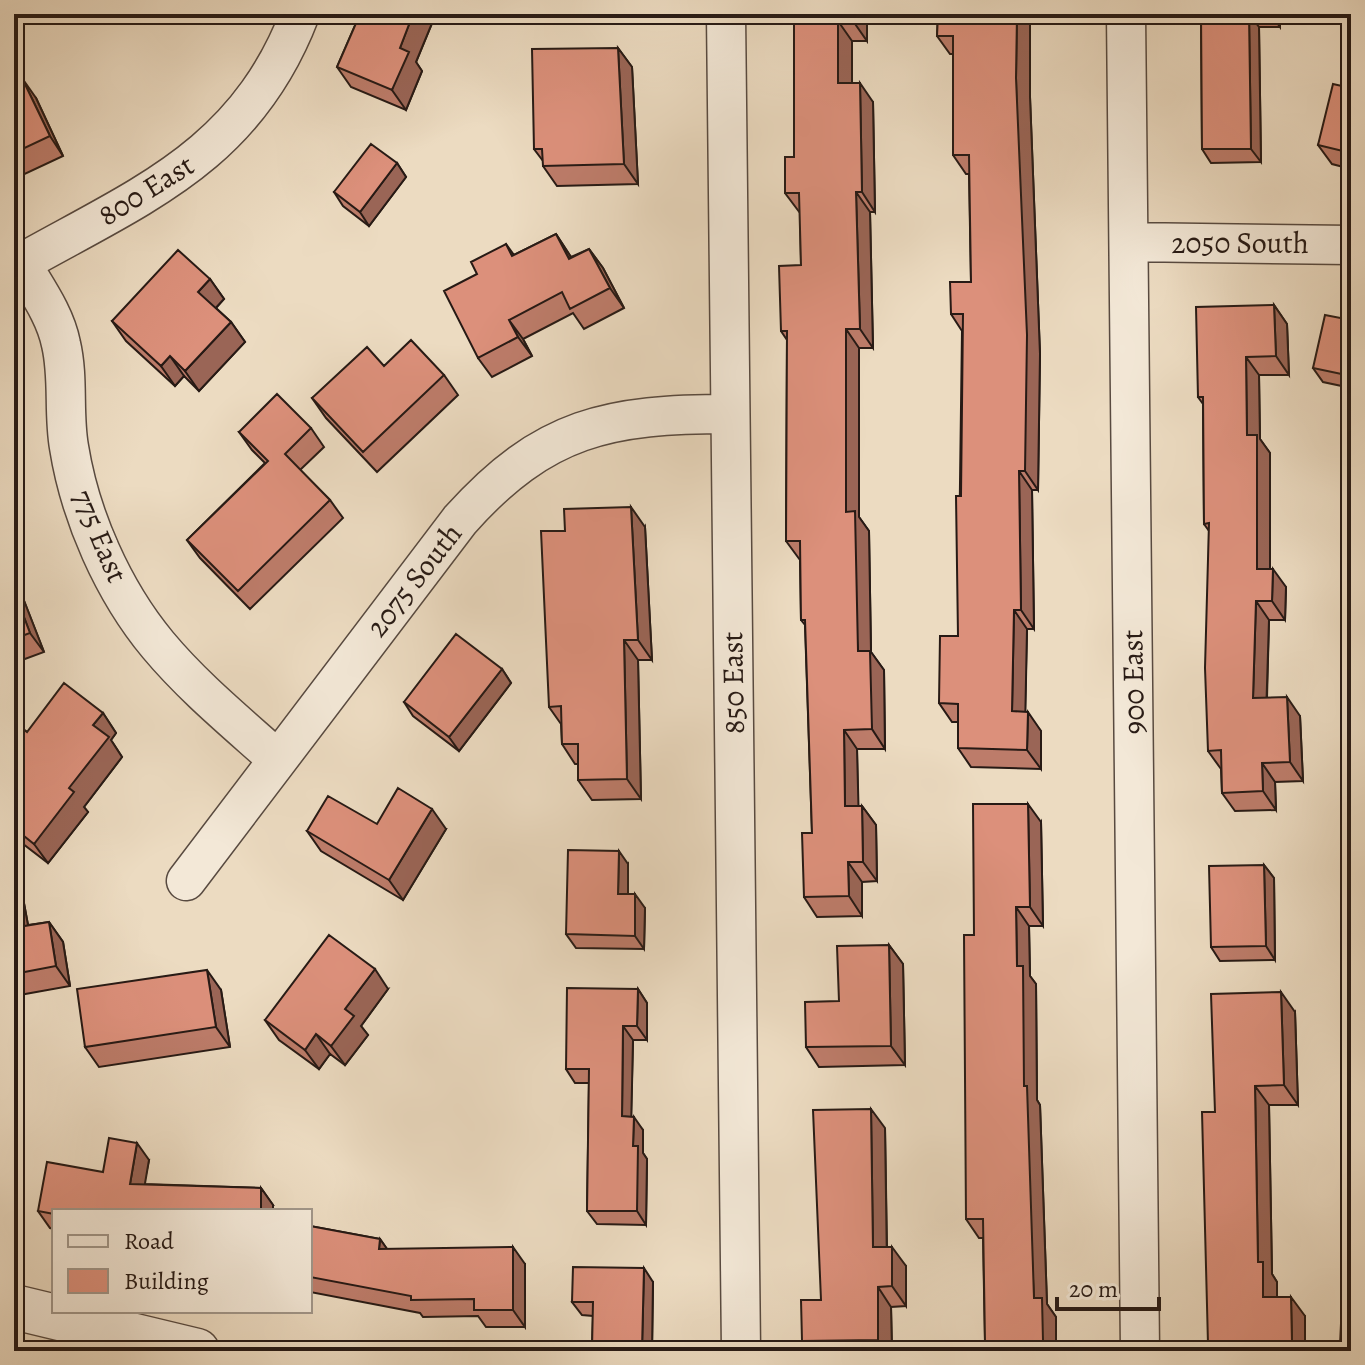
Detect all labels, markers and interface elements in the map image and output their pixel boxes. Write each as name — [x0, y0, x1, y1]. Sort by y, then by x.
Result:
street label: 800 East — [91, 145, 201, 235]
street label: 2050 South — [1171, 223, 1309, 263]
street label: 775 East — [63, 483, 137, 589]
street label: 2075 South — [357, 515, 471, 645]
street label: 900 East — [1112, 629, 1154, 735]
street label: 850 East — [712, 631, 754, 735]
legend — [52, 1209, 312, 1313]
text: Road — [124, 1225, 174, 1257]
scale bar — [1057, 1261, 1159, 1311]
text: Building — [124, 1265, 209, 1297]
text: 20 m — [1069, 1273, 1118, 1305]

